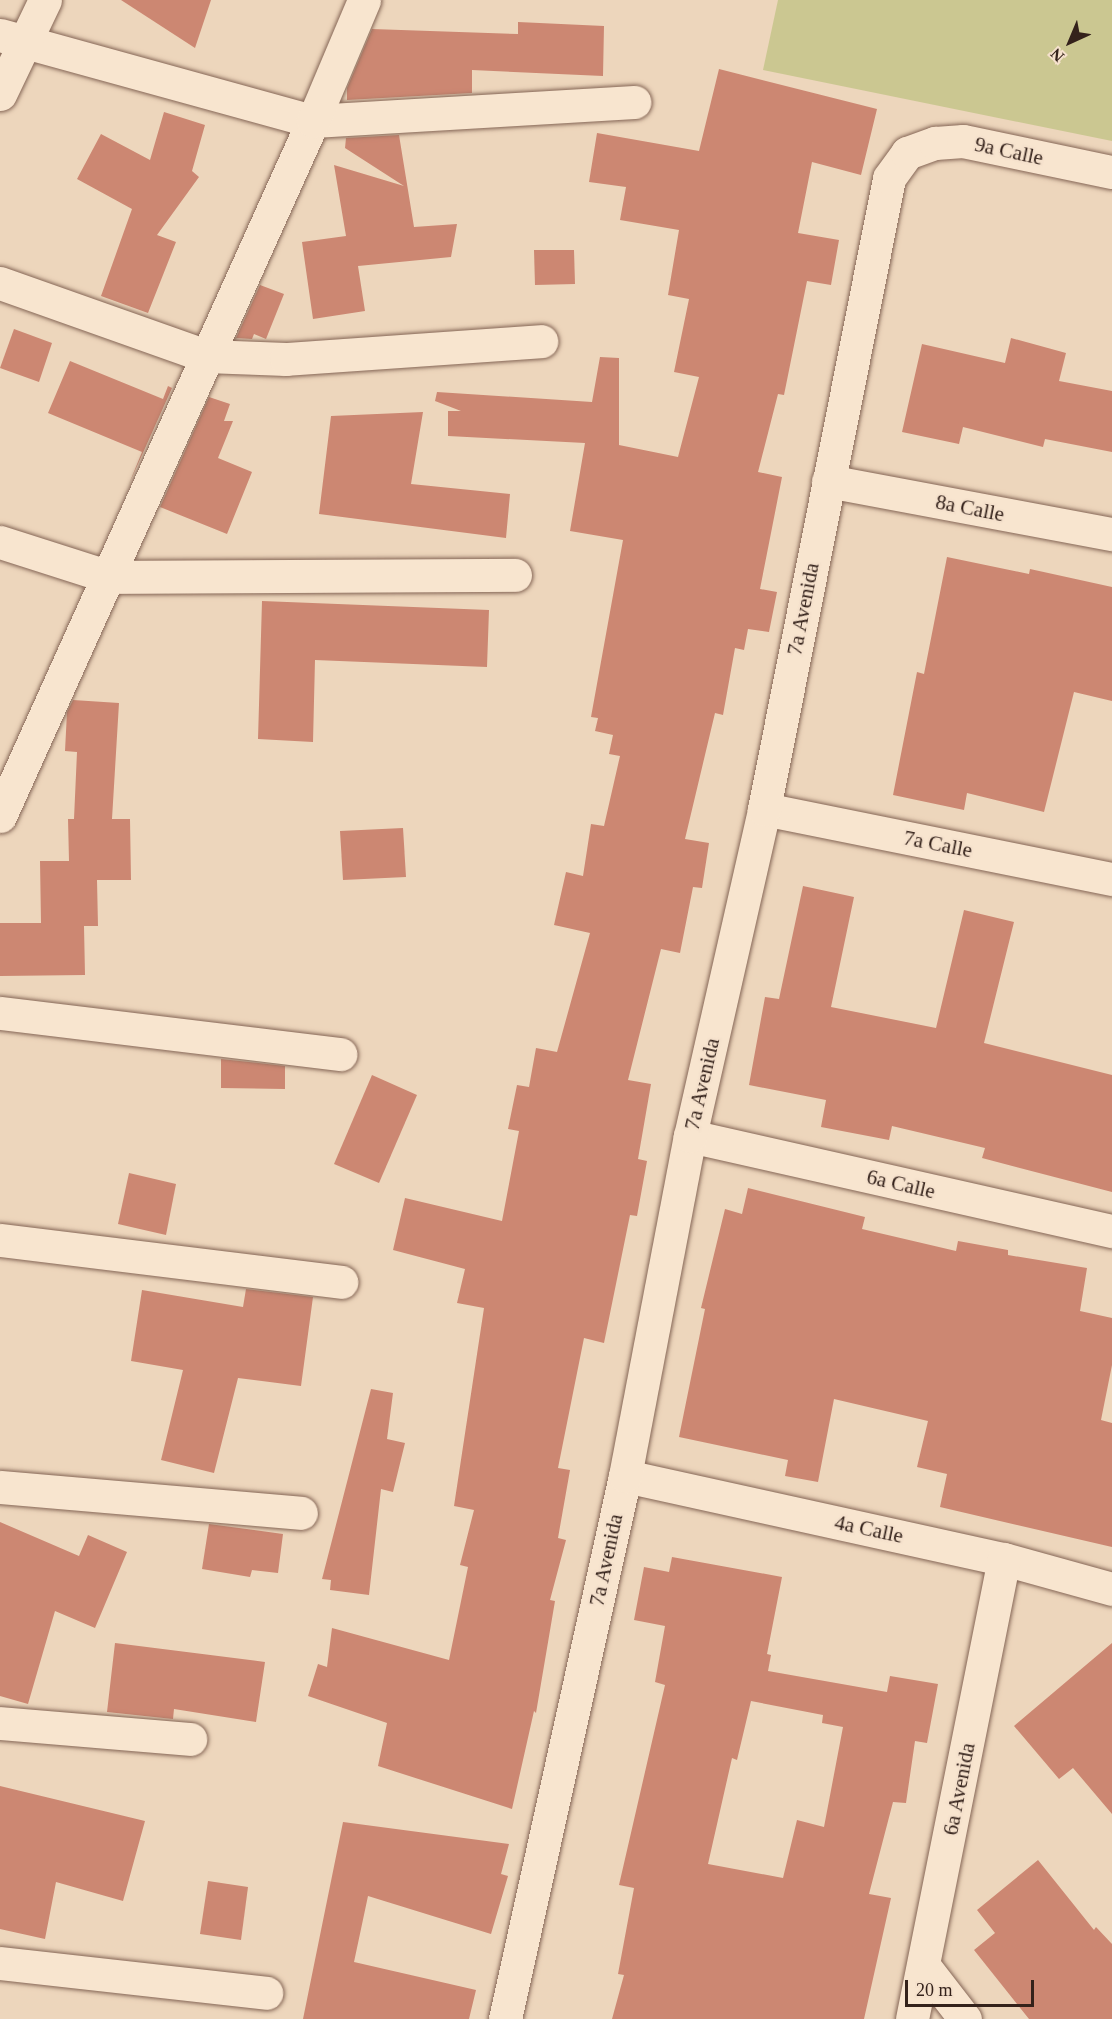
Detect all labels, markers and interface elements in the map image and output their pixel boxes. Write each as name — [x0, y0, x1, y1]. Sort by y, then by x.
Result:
north arrow — [1040, 12, 1100, 72]
text: N — [1047, 45, 1067, 65]
street label: 9a Calle — [972, 131, 1046, 171]
street label: 8a Calle — [934, 489, 1006, 527]
street label: 7a Avenida — [782, 560, 824, 658]
street label: 7a Calle — [902, 825, 974, 863]
street label: 7a Avenida — [679, 1035, 725, 1133]
street label: 6a Calle — [864, 1164, 938, 1204]
street label: 4a Calle — [832, 1509, 906, 1549]
street label: 7a Avenida — [584, 1511, 628, 1609]
street label: 6a Avenida — [938, 1740, 980, 1838]
scale bar — [908, 1968, 1037, 2006]
text: 20 m — [916, 1980, 953, 2000]

